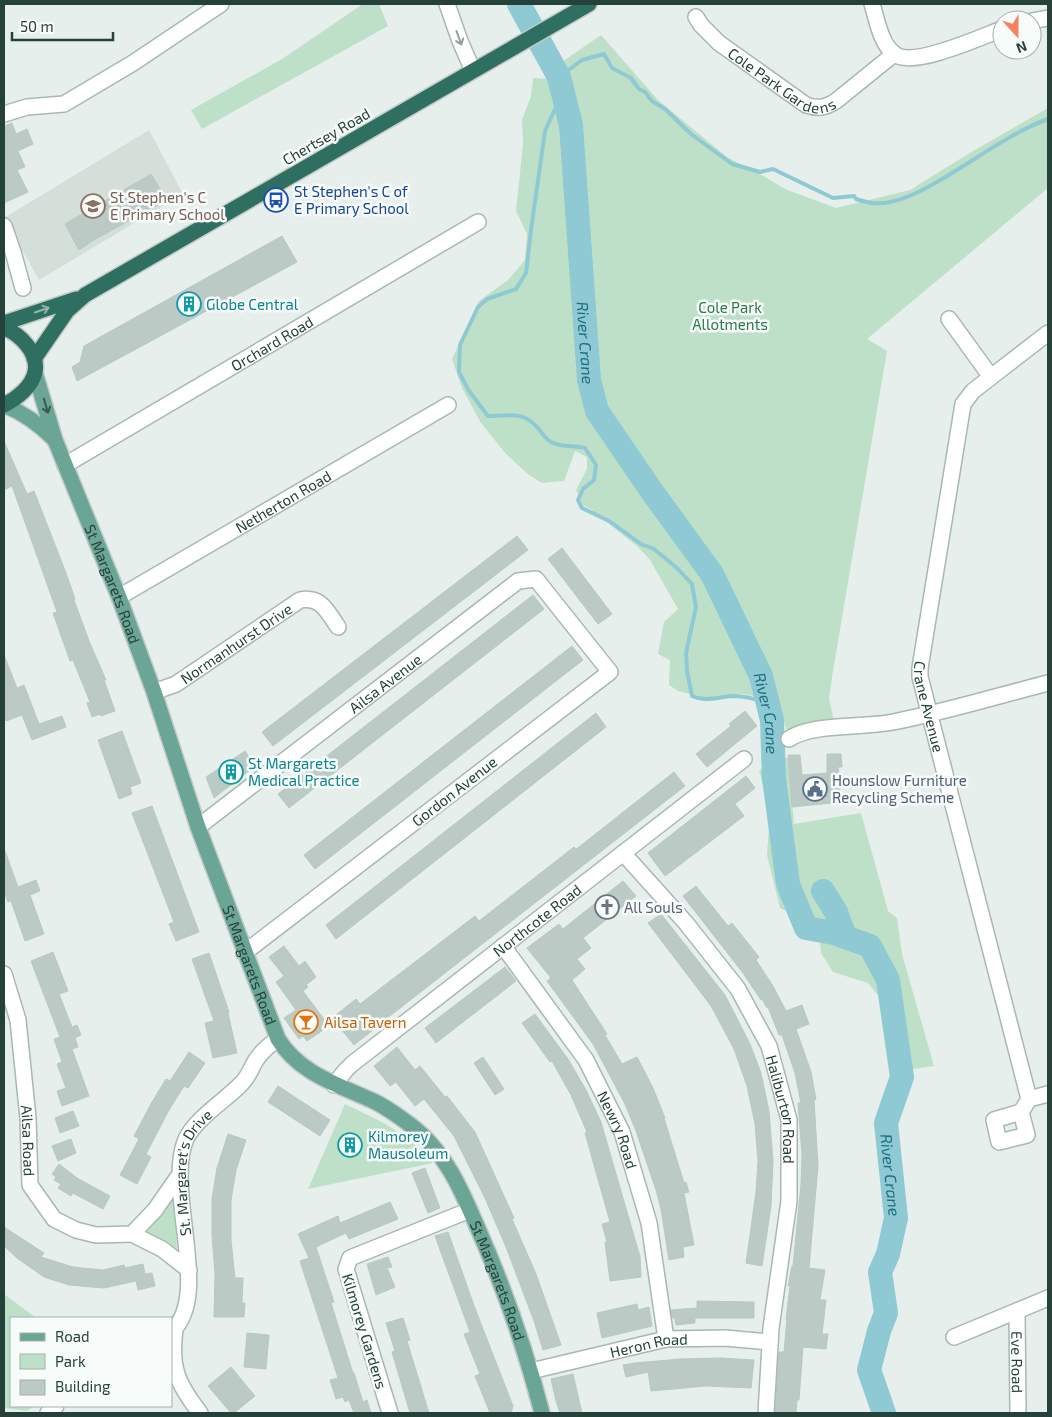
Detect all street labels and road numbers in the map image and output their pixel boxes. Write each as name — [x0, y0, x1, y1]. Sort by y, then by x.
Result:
street label: Cole Park Gardens — [725, 43, 839, 117]
street label: Chertsey Road — [279, 104, 373, 168]
street label: Orchard Road — [227, 312, 316, 375]
street label: Netherton Road — [232, 466, 334, 536]
street label: St Margarets Road — [81, 522, 144, 646]
street label: Normanhurst Drive — [177, 599, 295, 687]
street label: Ailsa Avenue — [345, 650, 425, 717]
street label: Crane Avenue — [911, 660, 948, 754]
street label: Gordon Avenue — [408, 752, 500, 830]
street label: Northcote Road — [489, 880, 585, 960]
street label: St Margarets Road — [219, 902, 281, 1027]
street label: Haliburton Road — [763, 1053, 798, 1164]
street label: Newry Road — [594, 1088, 641, 1171]
street label: Ailsa Road — [18, 1104, 39, 1176]
street label: St. Margaret's Drive — [171, 1105, 215, 1237]
street label: St Margarets Road — [467, 1218, 529, 1342]
street label: Kilmorey Gardens — [339, 1271, 391, 1391]
street label: Heron Road — [608, 1330, 688, 1361]
street label: Eve Road — [1008, 1331, 1027, 1393]

